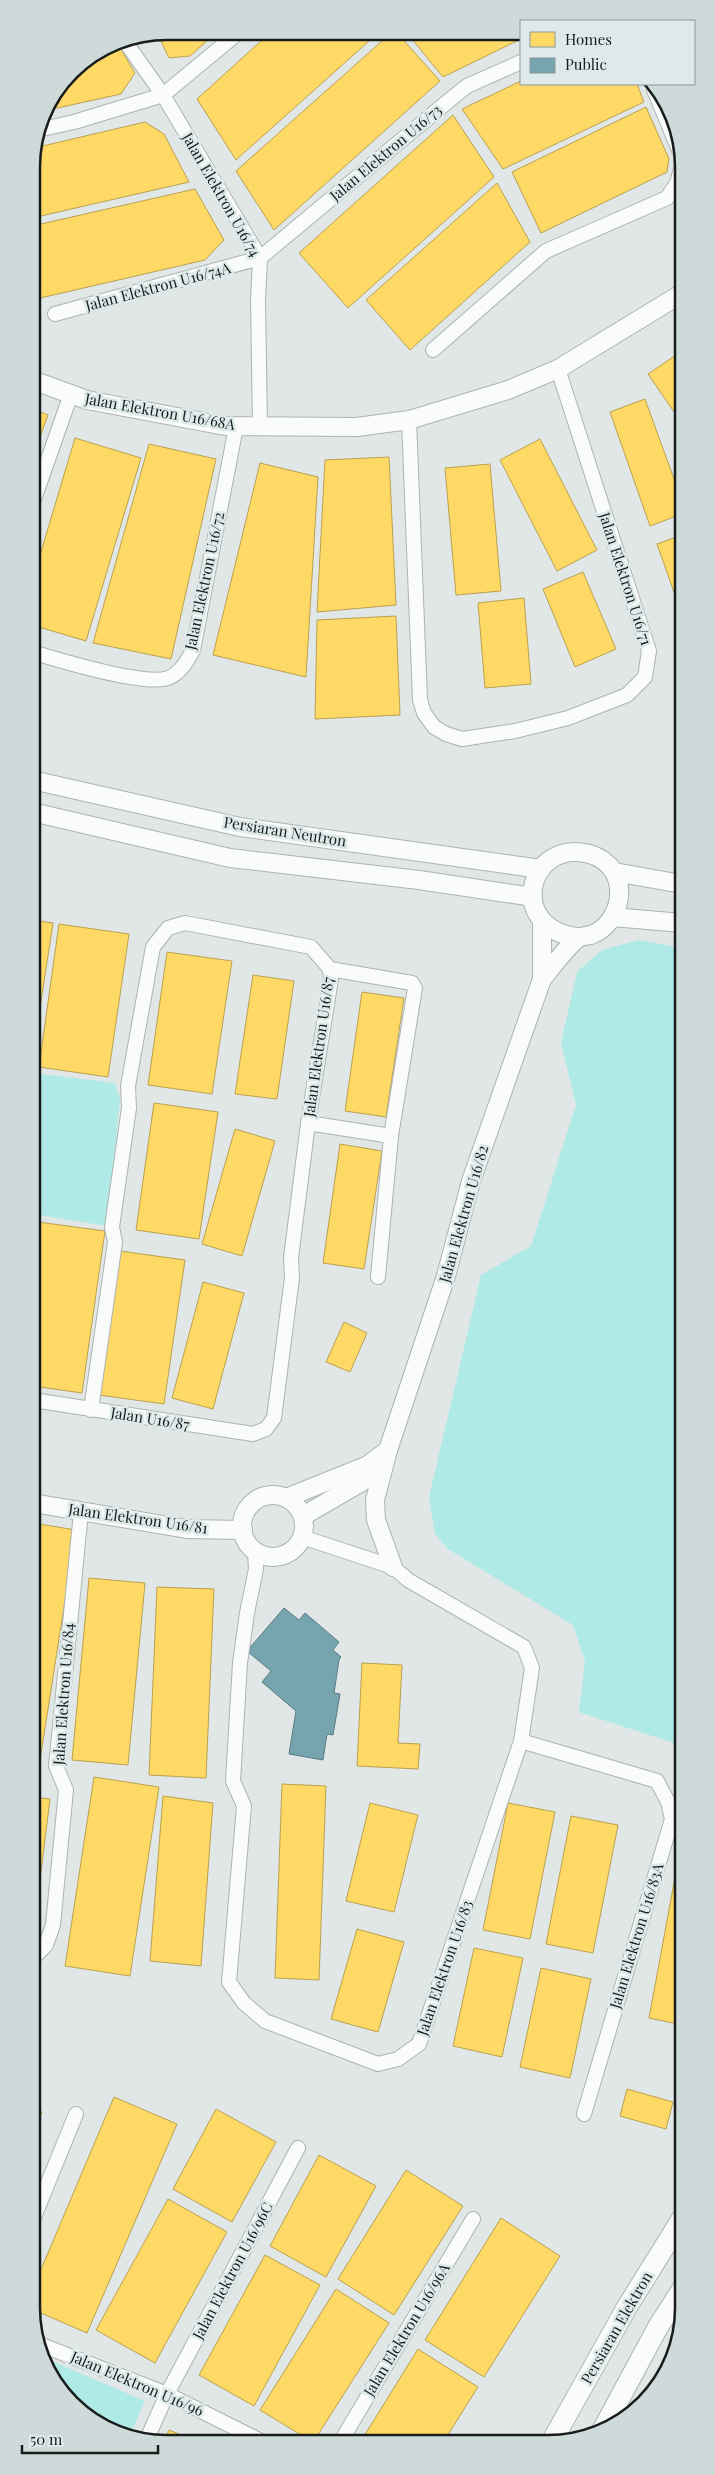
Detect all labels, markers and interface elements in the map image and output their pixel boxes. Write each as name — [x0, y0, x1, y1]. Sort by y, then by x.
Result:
legend — [520, 20, 695, 85]
text: Homes — [565, 29, 612, 49]
text: Public — [565, 54, 607, 74]
street label: Jalan Elektron U16/73 — [324, 99, 446, 206]
street label: Jalan Elektron U16/74 — [178, 128, 266, 260]
street label: Jalan Elektron U16/74A — [82, 257, 233, 315]
street label: Jalan Elektron U16/68A — [83, 388, 237, 434]
street label: Jalan Elektron U16/71 — [595, 509, 657, 648]
street label: Jalan Elektron U16/72 — [179, 510, 228, 653]
street label: Persiaran Neutron — [222, 811, 348, 851]
street label: Jalan Elektron U16/87 — [298, 976, 338, 1119]
street label: Jalan Elektron U16/82 — [434, 1143, 492, 1286]
street label: Jalan U16/87 — [108, 1402, 191, 1434]
street label: Jalan Elektron U16/81 — [66, 1498, 210, 1538]
street label: Jalan Elektron U16/84 — [48, 1622, 78, 1767]
street label: Jalan Elektron U16/83A — [604, 1860, 668, 2012]
street label: Jalan Elektron U16/83 — [411, 1897, 477, 2039]
street label: Jalan Elektron U16/96C — [187, 2198, 277, 2344]
street label: Jalan Elektron U16/96A — [358, 2259, 454, 2401]
street label: Persiaran Elektron — [576, 2268, 656, 2387]
street label: Jalan Elektron U16/96 — [67, 2346, 207, 2420]
scale bar — [22, 2422, 159, 2454]
text: 50 m — [30, 2429, 63, 2449]

